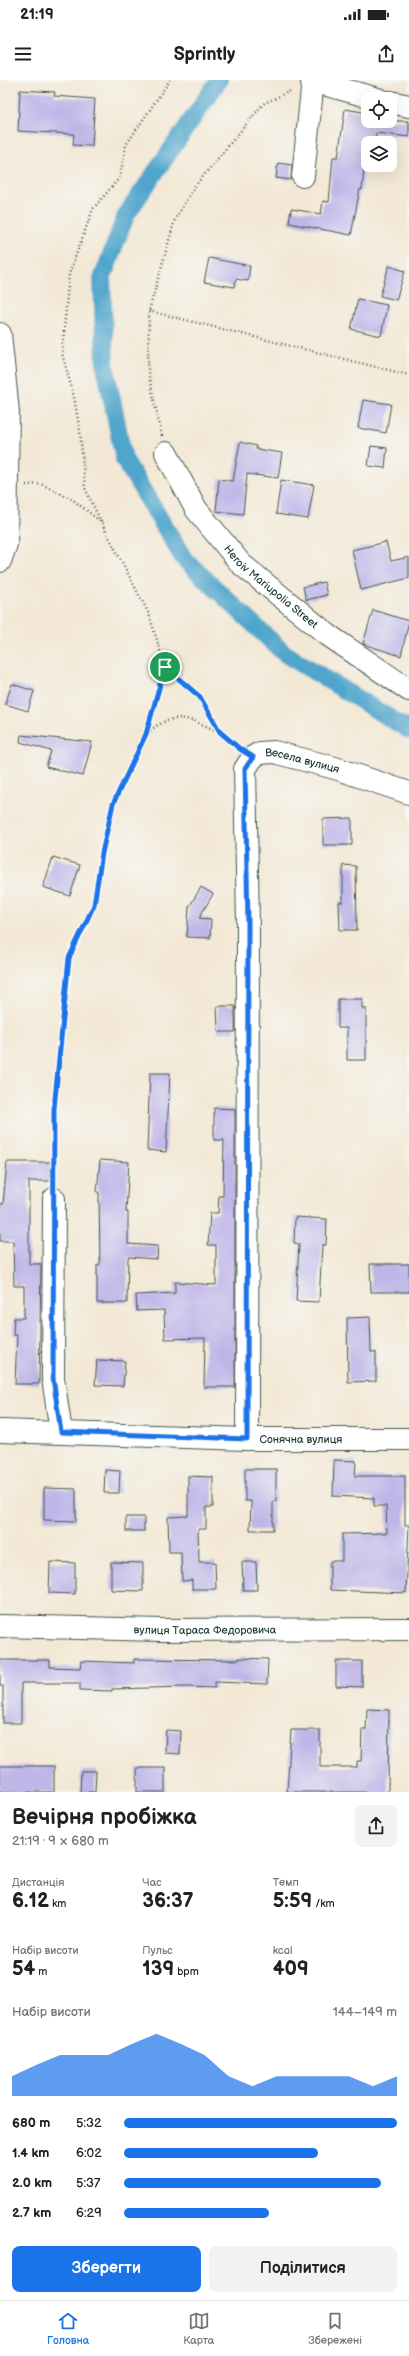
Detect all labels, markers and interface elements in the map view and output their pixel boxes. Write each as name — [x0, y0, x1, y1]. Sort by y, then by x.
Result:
text: 21:19 — [20, 5, 54, 24]
icon: menu — [12, 43, 34, 65]
icon: share — [375, 43, 397, 65]
text: Sprintly — [174, 44, 235, 65]
map controls — [361, 92, 397, 172]
button: locate — [361, 92, 397, 128]
button: layers — [361, 136, 397, 172]
street label: Heroiv Mariupolia Street — [221, 543, 321, 632]
pin — [148, 650, 182, 684]
icon: arrive — [154, 656, 176, 678]
street label: Весела вулиця — [265, 746, 341, 776]
street label: Сонячна вулиця — [259, 1433, 342, 1446]
street label: вулиця Тараса Федоровича — [134, 1623, 277, 1637]
text: Вечірня пробіжка — [12, 1804, 197, 1831]
button: share — [355, 1805, 397, 1847]
text: 21:19 · 9 × 680 m — [12, 1833, 109, 1849]
text: Дистанція — [12, 1876, 64, 1889]
text: Час — [142, 1876, 162, 1889]
text: Темп — [273, 1876, 299, 1889]
text: 6.12 — [12, 1889, 49, 1913]
text: 36:37 — [142, 1889, 194, 1913]
text: 5:59 — [273, 1889, 312, 1913]
text: km — [49, 1897, 66, 1910]
text: /km — [312, 1897, 335, 1910]
text: Набір висоти — [12, 1944, 79, 1957]
text: Пульс — [142, 1944, 173, 1957]
text: kcal — [273, 1944, 292, 1957]
text: 54 — [12, 1957, 35, 1981]
text: 139 — [142, 1957, 174, 1981]
text: 409 — [273, 1957, 309, 1981]
text: m — [35, 1965, 47, 1978]
text: bpm — [174, 1965, 199, 1978]
text: Набір висоти — [12, 2004, 91, 2020]
text: 144–149 m — [333, 2004, 397, 2020]
text: 680 m — [12, 2115, 50, 2131]
text: 5:32 — [76, 2115, 102, 2131]
text: 1.4 km — [12, 2145, 49, 2161]
text: 6:02 — [76, 2145, 102, 2161]
text: 2.0 km — [12, 2175, 52, 2191]
text: 5:37 — [76, 2175, 100, 2191]
text: 2.7 km — [12, 2205, 51, 2221]
text: 6:29 — [76, 2205, 102, 2221]
button: Зберегти — [12, 2246, 201, 2292]
button: Поділитися — [209, 2246, 397, 2292]
tab: Головна — [47, 2310, 89, 2347]
tab: Карта — [183, 2310, 214, 2347]
tab: Збережені — [308, 2310, 362, 2347]

